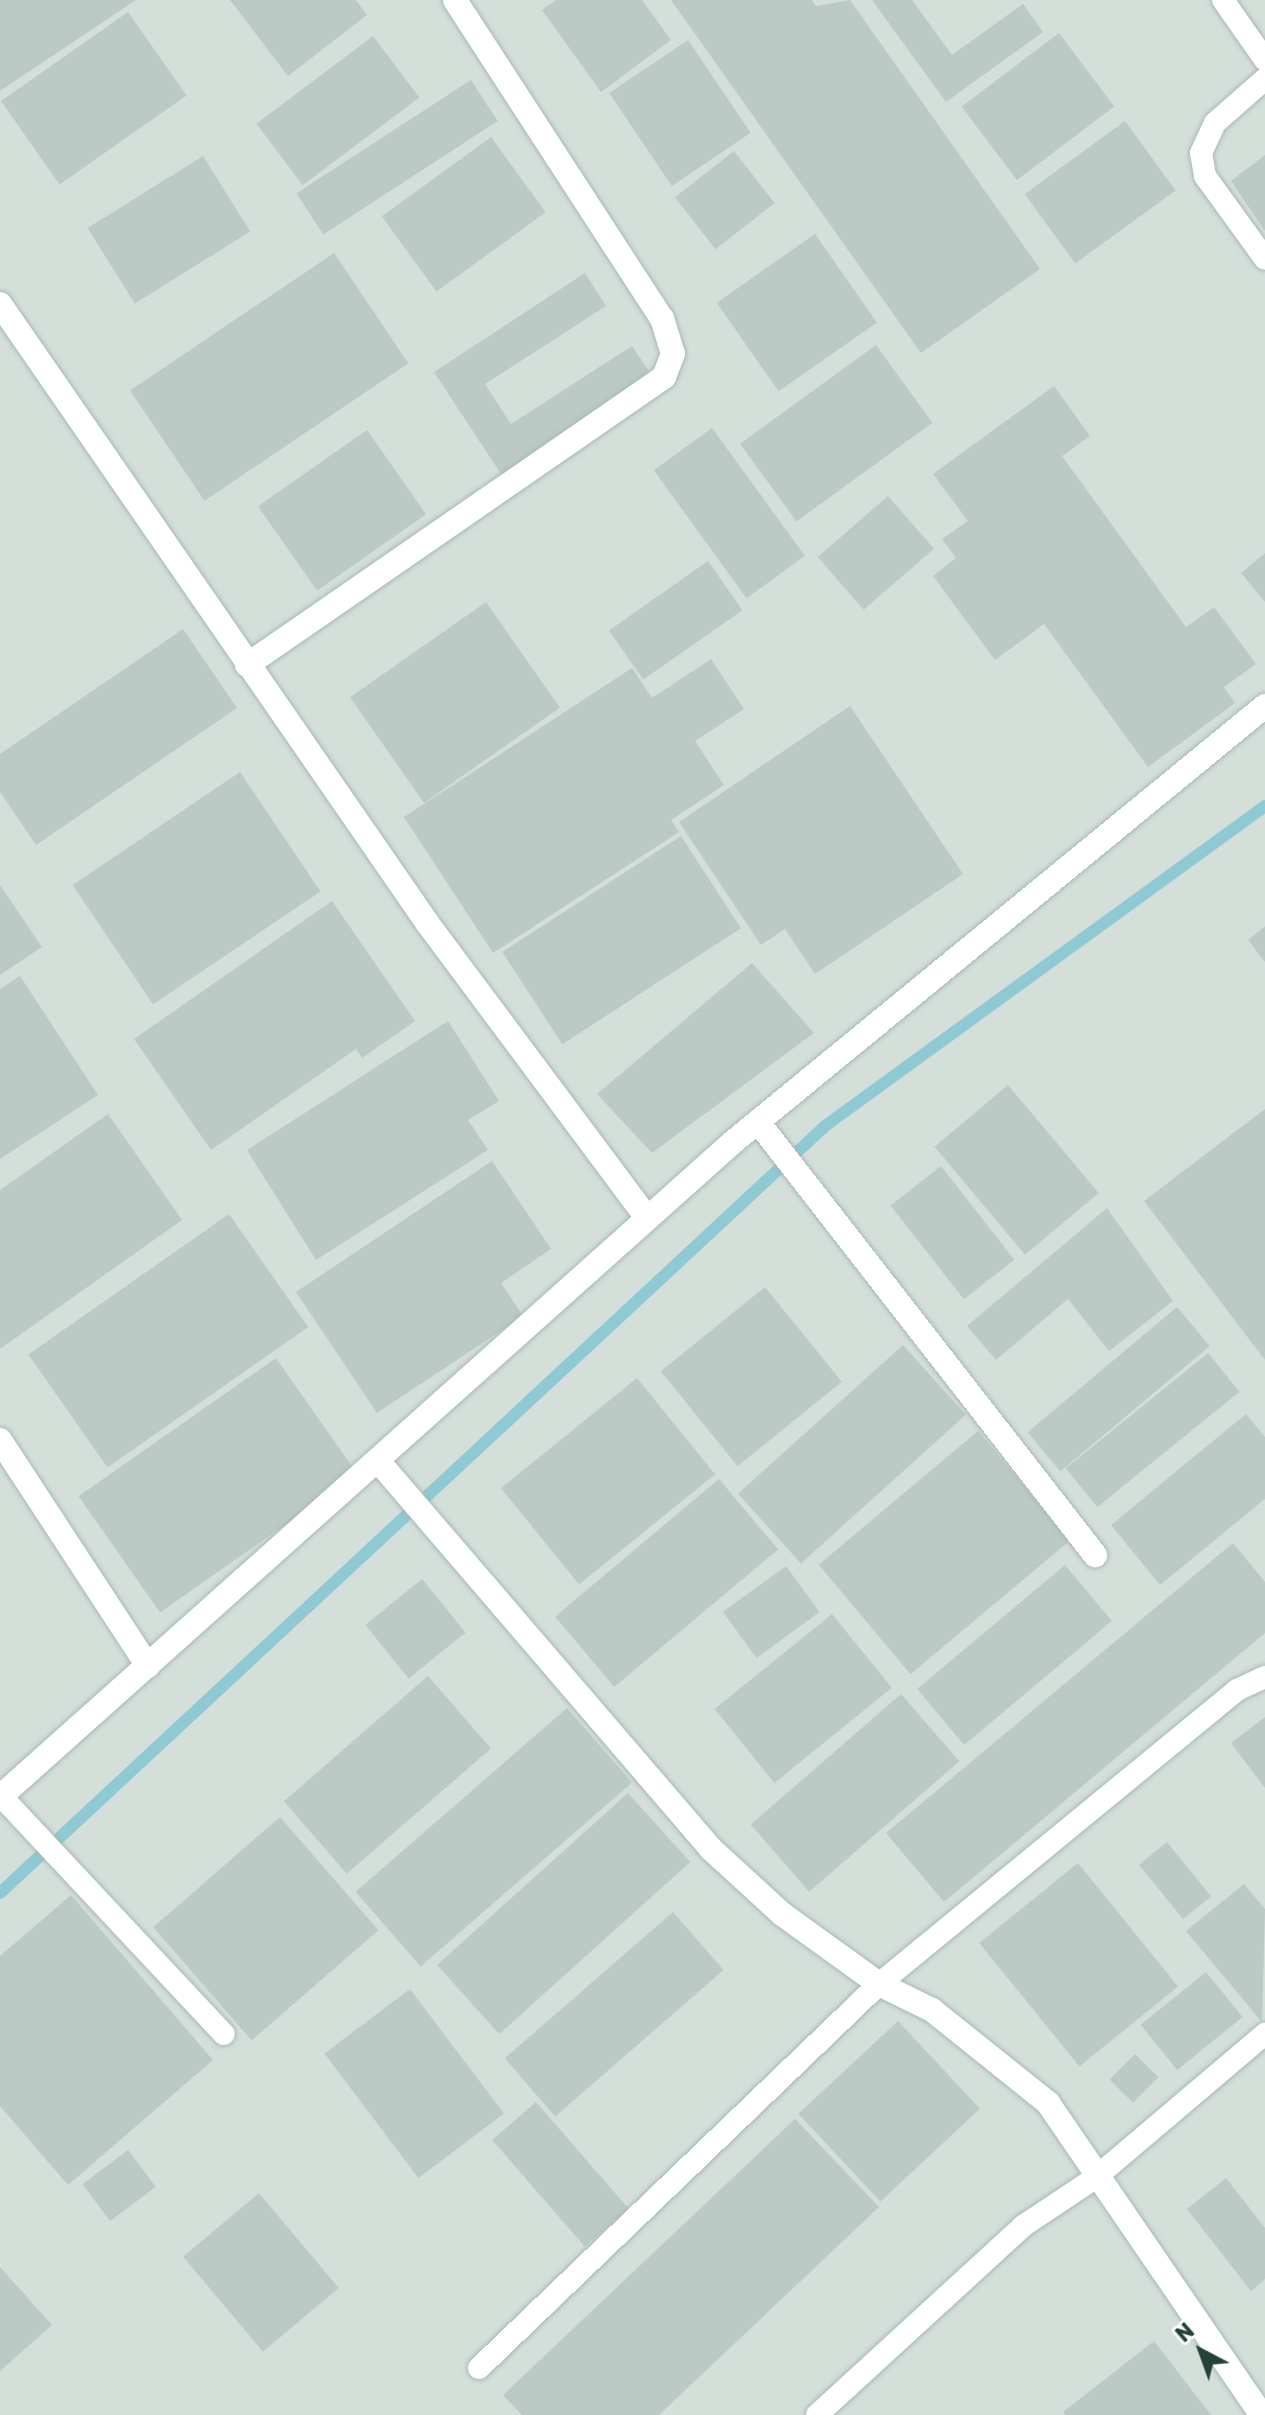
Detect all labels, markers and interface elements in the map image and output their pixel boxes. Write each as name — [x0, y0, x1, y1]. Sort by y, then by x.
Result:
north arrow — [1161, 2311, 1241, 2391]
text: N — [1170, 2317, 1200, 2348]

